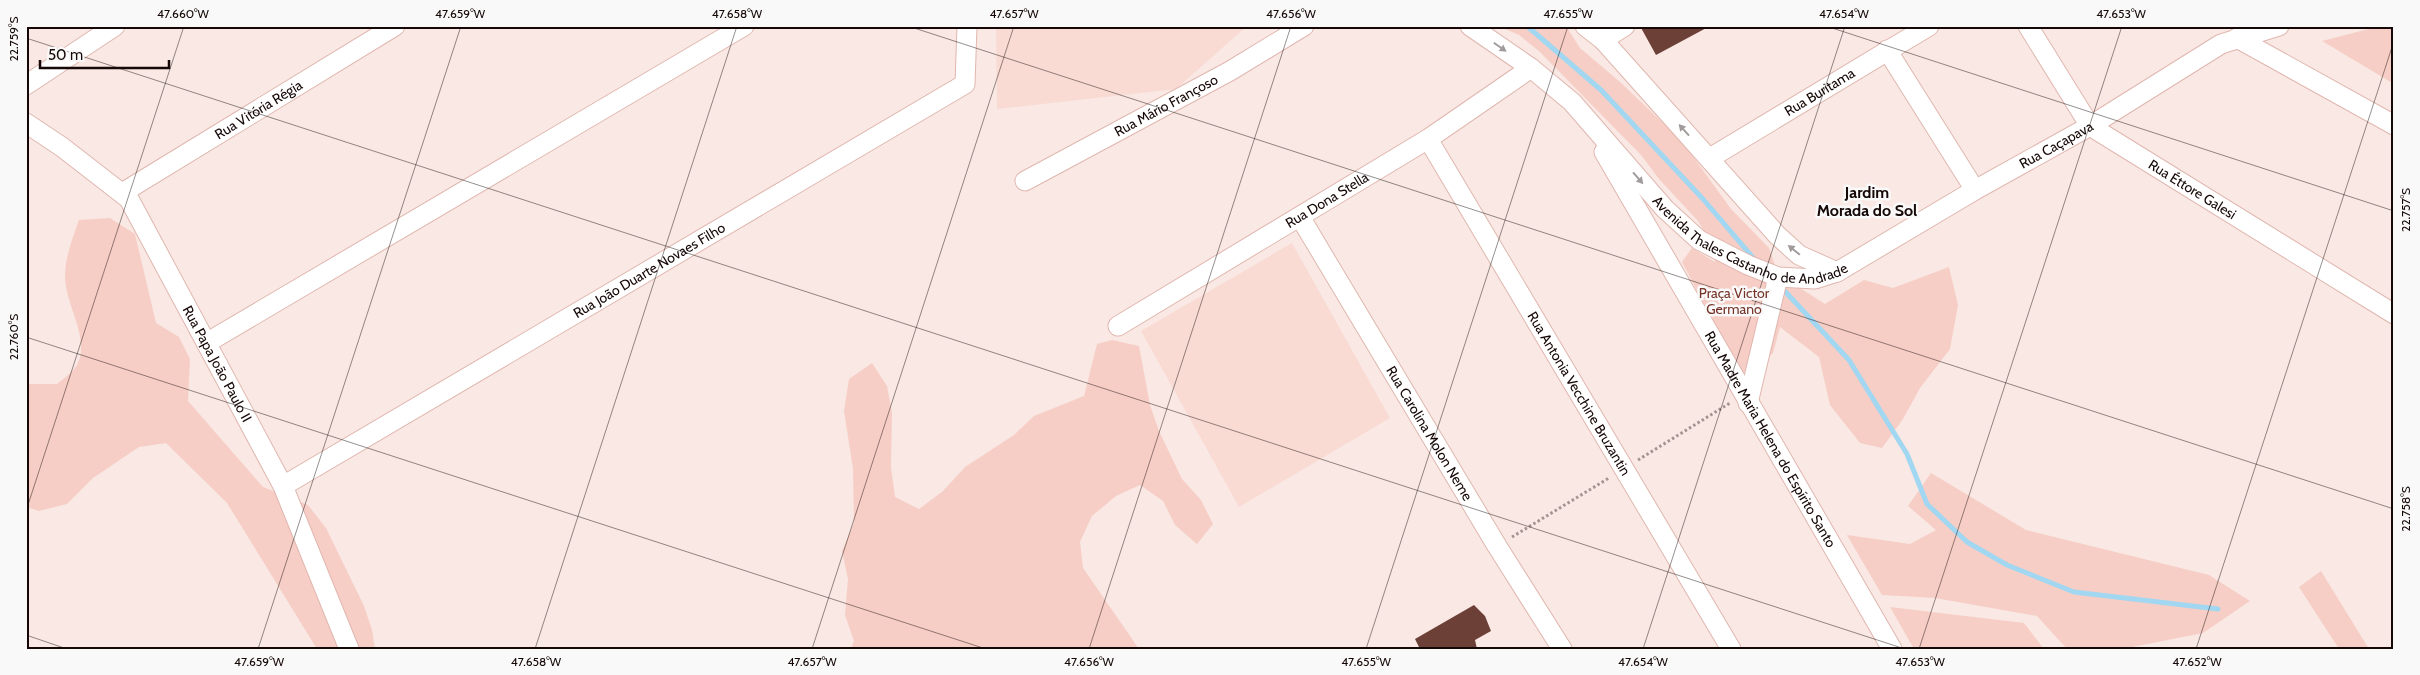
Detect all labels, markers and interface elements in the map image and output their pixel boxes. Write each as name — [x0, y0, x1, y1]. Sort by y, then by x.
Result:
text: 47.660°W — [157, 6, 210, 21]
text: 47.659°W — [435, 6, 486, 21]
text: 47.658°W — [712, 6, 763, 21]
text: 47.657°W — [989, 6, 1039, 21]
text: 47.656°W — [1266, 6, 1317, 21]
text: 47.655°W — [1543, 6, 1593, 21]
text: 47.654°W — [1819, 6, 1870, 21]
text: 47.653°W — [2096, 6, 2146, 21]
text: 22.759°S — [6, 17, 21, 61]
scale bar — [40, 38, 169, 70]
one-way arrow — [1494, 42, 1507, 52]
text: 50 m — [48, 46, 83, 64]
street label: Rua Buritama — [1781, 64, 1858, 120]
street label: Rua Mário Françoso — [1111, 70, 1221, 140]
street label: Rua Vitória Régia — [211, 76, 306, 143]
street label: Rua Caçapava — [2016, 117, 2097, 173]
one-way arrow — [1679, 124, 1690, 137]
street label: Rua Éttore Galesi — [2145, 155, 2240, 223]
street label: Rua Dona Stella — [1282, 168, 1372, 232]
one-way arrow — [1632, 171, 1644, 183]
district label: Jardim Morada do Sol — [1817, 183, 1917, 220]
text: 22.757°S — [2398, 188, 2413, 232]
street label: Avenida Thales Castanho de Andrade — [1649, 192, 1851, 288]
street label: Rua João Duarte Novaes Filho — [570, 218, 729, 322]
one-way arrow — [1788, 244, 1801, 255]
park label: Praça Victor Germano — [1699, 284, 1770, 318]
street label: Rua Papa João Paulo II — [179, 302, 256, 425]
street label: Rua Antonia Vecchine Bruzantin — [1523, 308, 1635, 479]
text: 22.760°S — [6, 314, 21, 360]
street label: Rua Madre Maria Helena do Espírito Santo — [1701, 328, 1840, 551]
street label: Rua Carolina Molon Neme — [1382, 363, 1477, 504]
text: 22.758°S — [2398, 486, 2413, 532]
text: 47.659°W — [234, 654, 285, 669]
text: 47.658°W — [511, 654, 562, 669]
text: 47.657°W — [787, 654, 837, 669]
text: 47.656°W — [1064, 654, 1115, 669]
text: 47.655°W — [1341, 654, 1391, 669]
text: 47.654°W — [1618, 654, 1669, 669]
text: 47.653°W — [1895, 654, 1945, 669]
text: 47.652°W — [2172, 654, 2222, 669]

